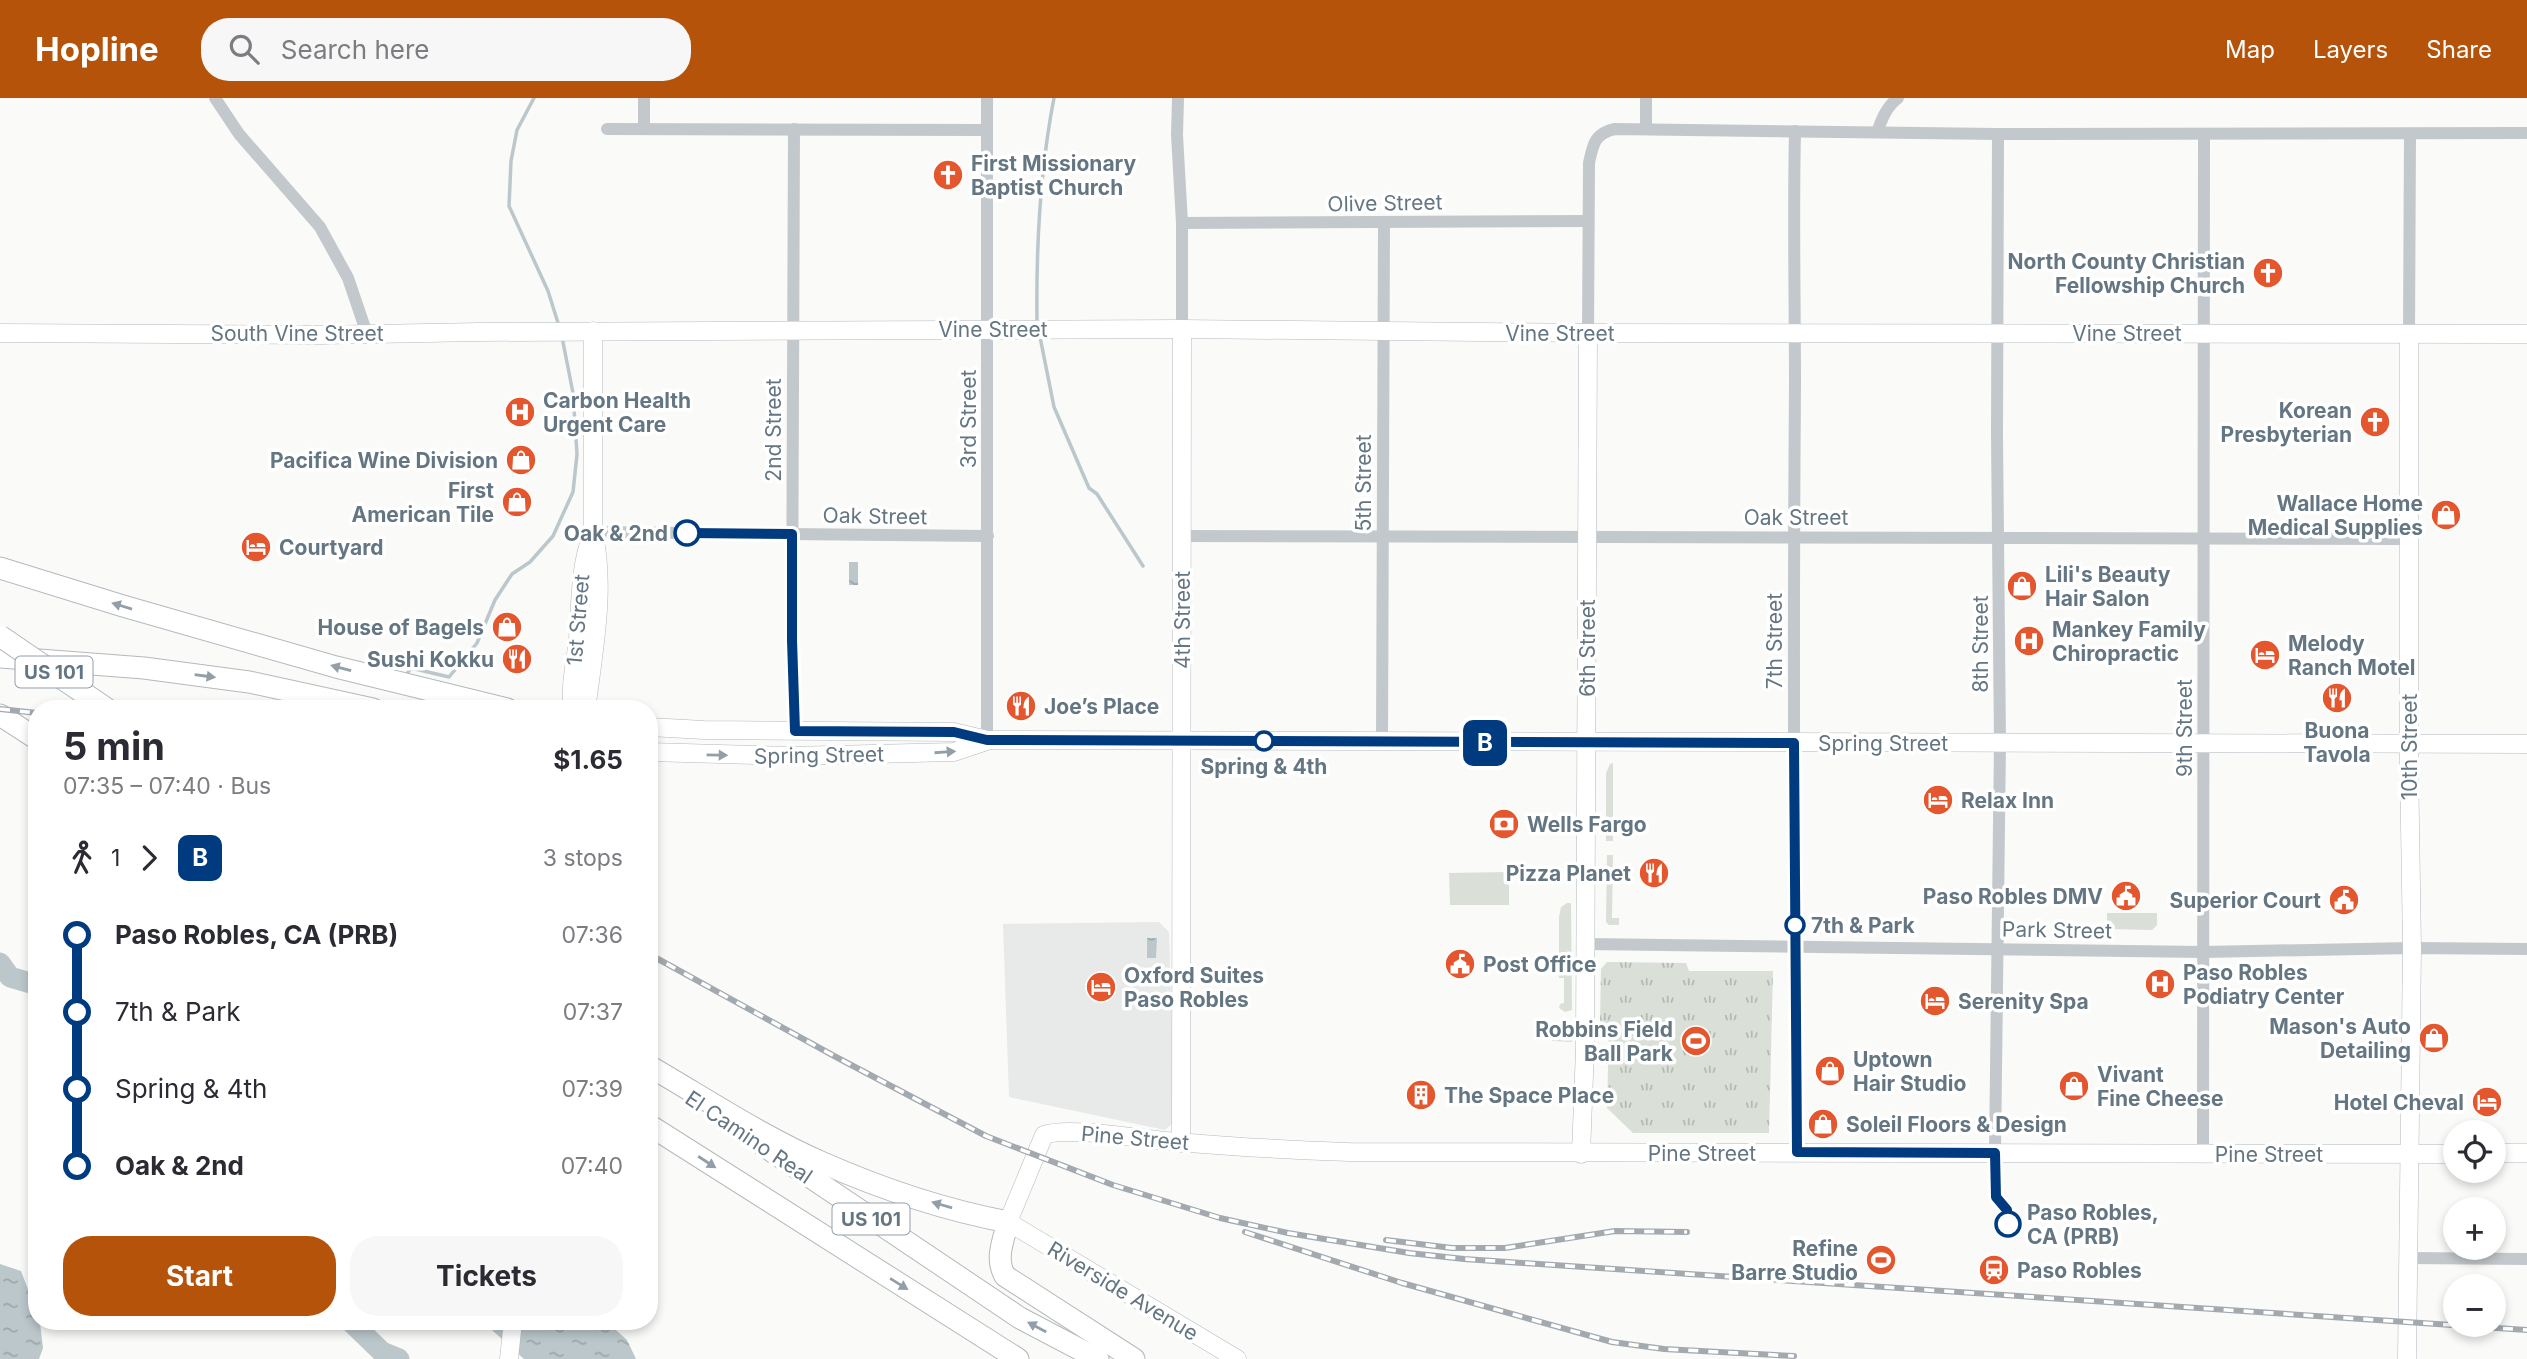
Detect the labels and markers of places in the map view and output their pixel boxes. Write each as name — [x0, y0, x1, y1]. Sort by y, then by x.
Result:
place label: First Missionary Baptist Church — [971, 151, 1136, 200]
church icon: First Missionary Baptist Church — [931, 158, 965, 192]
place label: North County Christian Fellowship Church — [2008, 249, 2245, 298]
church icon: North County Christian Fellowship Church — [2251, 256, 2285, 290]
place label: Carbon Health Urgent Care — [543, 388, 691, 437]
hospital icon: Carbon Health Urgent Care — [503, 395, 537, 429]
place label: Korean Presbyterian — [2221, 398, 2352, 447]
church icon: Korean Presbyterian — [2358, 405, 2392, 439]
shop icon: Pacifica Wine Division — [504, 443, 538, 477]
place label: Pacifica Wine Division — [270, 448, 498, 473]
place label: First American Tile — [352, 478, 494, 527]
shop icon: First American Tile — [500, 485, 534, 519]
place label: Wallace Home Medical Supplies — [2248, 491, 2423, 540]
shop icon: Wallace Home Medical Supplies — [2429, 498, 2463, 532]
marker: Oak & 2nd — [674, 520, 700, 546]
place label: Oak & 2nd — [564, 521, 668, 546]
hotel icon: Courtyard — [239, 530, 273, 564]
place label: Courtyard — [279, 535, 384, 560]
place label: Lili's Beauty Hair Salon — [2045, 562, 2171, 611]
shop icon: Lili's Beauty Hair Salon — [2005, 569, 2039, 603]
shop icon: House of Bagels — [490, 610, 524, 644]
place label: House of Bagels — [318, 615, 484, 640]
place label: Mankey Family Chiropractic — [2052, 617, 2206, 666]
hospital icon: Mankey Family Chiropractic — [2012, 624, 2046, 658]
place label: Melody Ranch Motel — [2288, 631, 2416, 680]
hotel icon: Melody Ranch Motel — [2248, 638, 2282, 672]
restaurant icon: Sushi Kokku — [500, 642, 534, 676]
place label: Sushi Kokku — [367, 647, 494, 672]
restaurant icon: Buona Tavola — [2320, 681, 2354, 715]
restaurant icon: Joe’s Place — [1004, 689, 1038, 723]
place label: Joe’s Place — [1044, 694, 1159, 719]
place label: Buona Tavola — [2303, 718, 2371, 767]
marker: Spring & 4th — [1254, 731, 1274, 751]
place label: Spring & 4th — [1201, 754, 1327, 779]
hotel icon: Relax Inn — [1921, 783, 1955, 817]
place label: Relax Inn — [1961, 788, 2054, 813]
bank icon: Wells Fargo — [1487, 807, 1521, 841]
place label: Wells Fargo — [1527, 812, 1647, 837]
restaurant icon: Pizza Planet — [1637, 856, 1671, 890]
place label: Pizza Planet — [1506, 861, 1631, 886]
public building icon: Paso Robles DMV — [2109, 879, 2143, 913]
public building icon: Superior Court — [2327, 883, 2361, 917]
place label: Paso Robles DMV — [1923, 884, 2103, 909]
place label: Superior Court — [2169, 888, 2321, 913]
place label: 7th & Park — [1811, 913, 1915, 938]
marker: 7th & Park — [1785, 915, 1805, 935]
public building icon: Post Office — [1443, 947, 1477, 981]
place label: Post Office — [1483, 952, 1597, 977]
place label: Paso Robles Podiatry Center — [2183, 960, 2345, 1009]
place label: Oxford Suites Paso Robles — [1124, 963, 1264, 1012]
hospital icon: Paso Robles Podiatry Center — [2143, 967, 2177, 1001]
hotel icon: Oxford Suites Paso Robles — [1084, 970, 1118, 1004]
hotel icon: Serenity Spa — [1918, 984, 1952, 1018]
place label: Serenity Spa — [1958, 989, 2089, 1014]
place label: Mason's Auto Detailing — [2269, 1014, 2411, 1063]
place label: Robbins Field Ball Park — [1535, 1017, 1674, 1066]
shop icon: Mason's Auto Detailing — [2417, 1021, 2451, 1055]
sports icon: Robbins Field Ball Park — [1679, 1024, 1713, 1058]
place label: Uptown Hair Studio — [1853, 1047, 1967, 1096]
shop icon: Uptown Hair Studio — [1813, 1054, 1847, 1088]
place label: Vivant Fine Cheese — [2097, 1062, 2223, 1111]
shop icon: Vivant Fine Cheese — [2057, 1069, 2091, 1103]
building icon: The Space Place — [1404, 1078, 1438, 1112]
place label: The Space Place — [1444, 1083, 1614, 1108]
hotel icon: Hotel Cheval — [2470, 1085, 2504, 1119]
place label: Hotel Cheval — [2334, 1090, 2464, 1115]
shop icon: Soleil Floors & Design — [1806, 1107, 1840, 1141]
place label: Soleil Floors & Design — [1846, 1112, 2067, 1137]
place label: Paso Robles, CA (PRB) — [2027, 1200, 2159, 1249]
marker: Paso Robles, CA (PRB) — [1995, 1211, 2021, 1237]
place label: Refine Barre Studio — [1731, 1236, 1858, 1285]
sports icon: Refine Barre Studio — [1864, 1243, 1898, 1277]
station icon: Paso Robles — [1977, 1253, 2011, 1287]
place label: Paso Robles — [2017, 1258, 2142, 1283]

